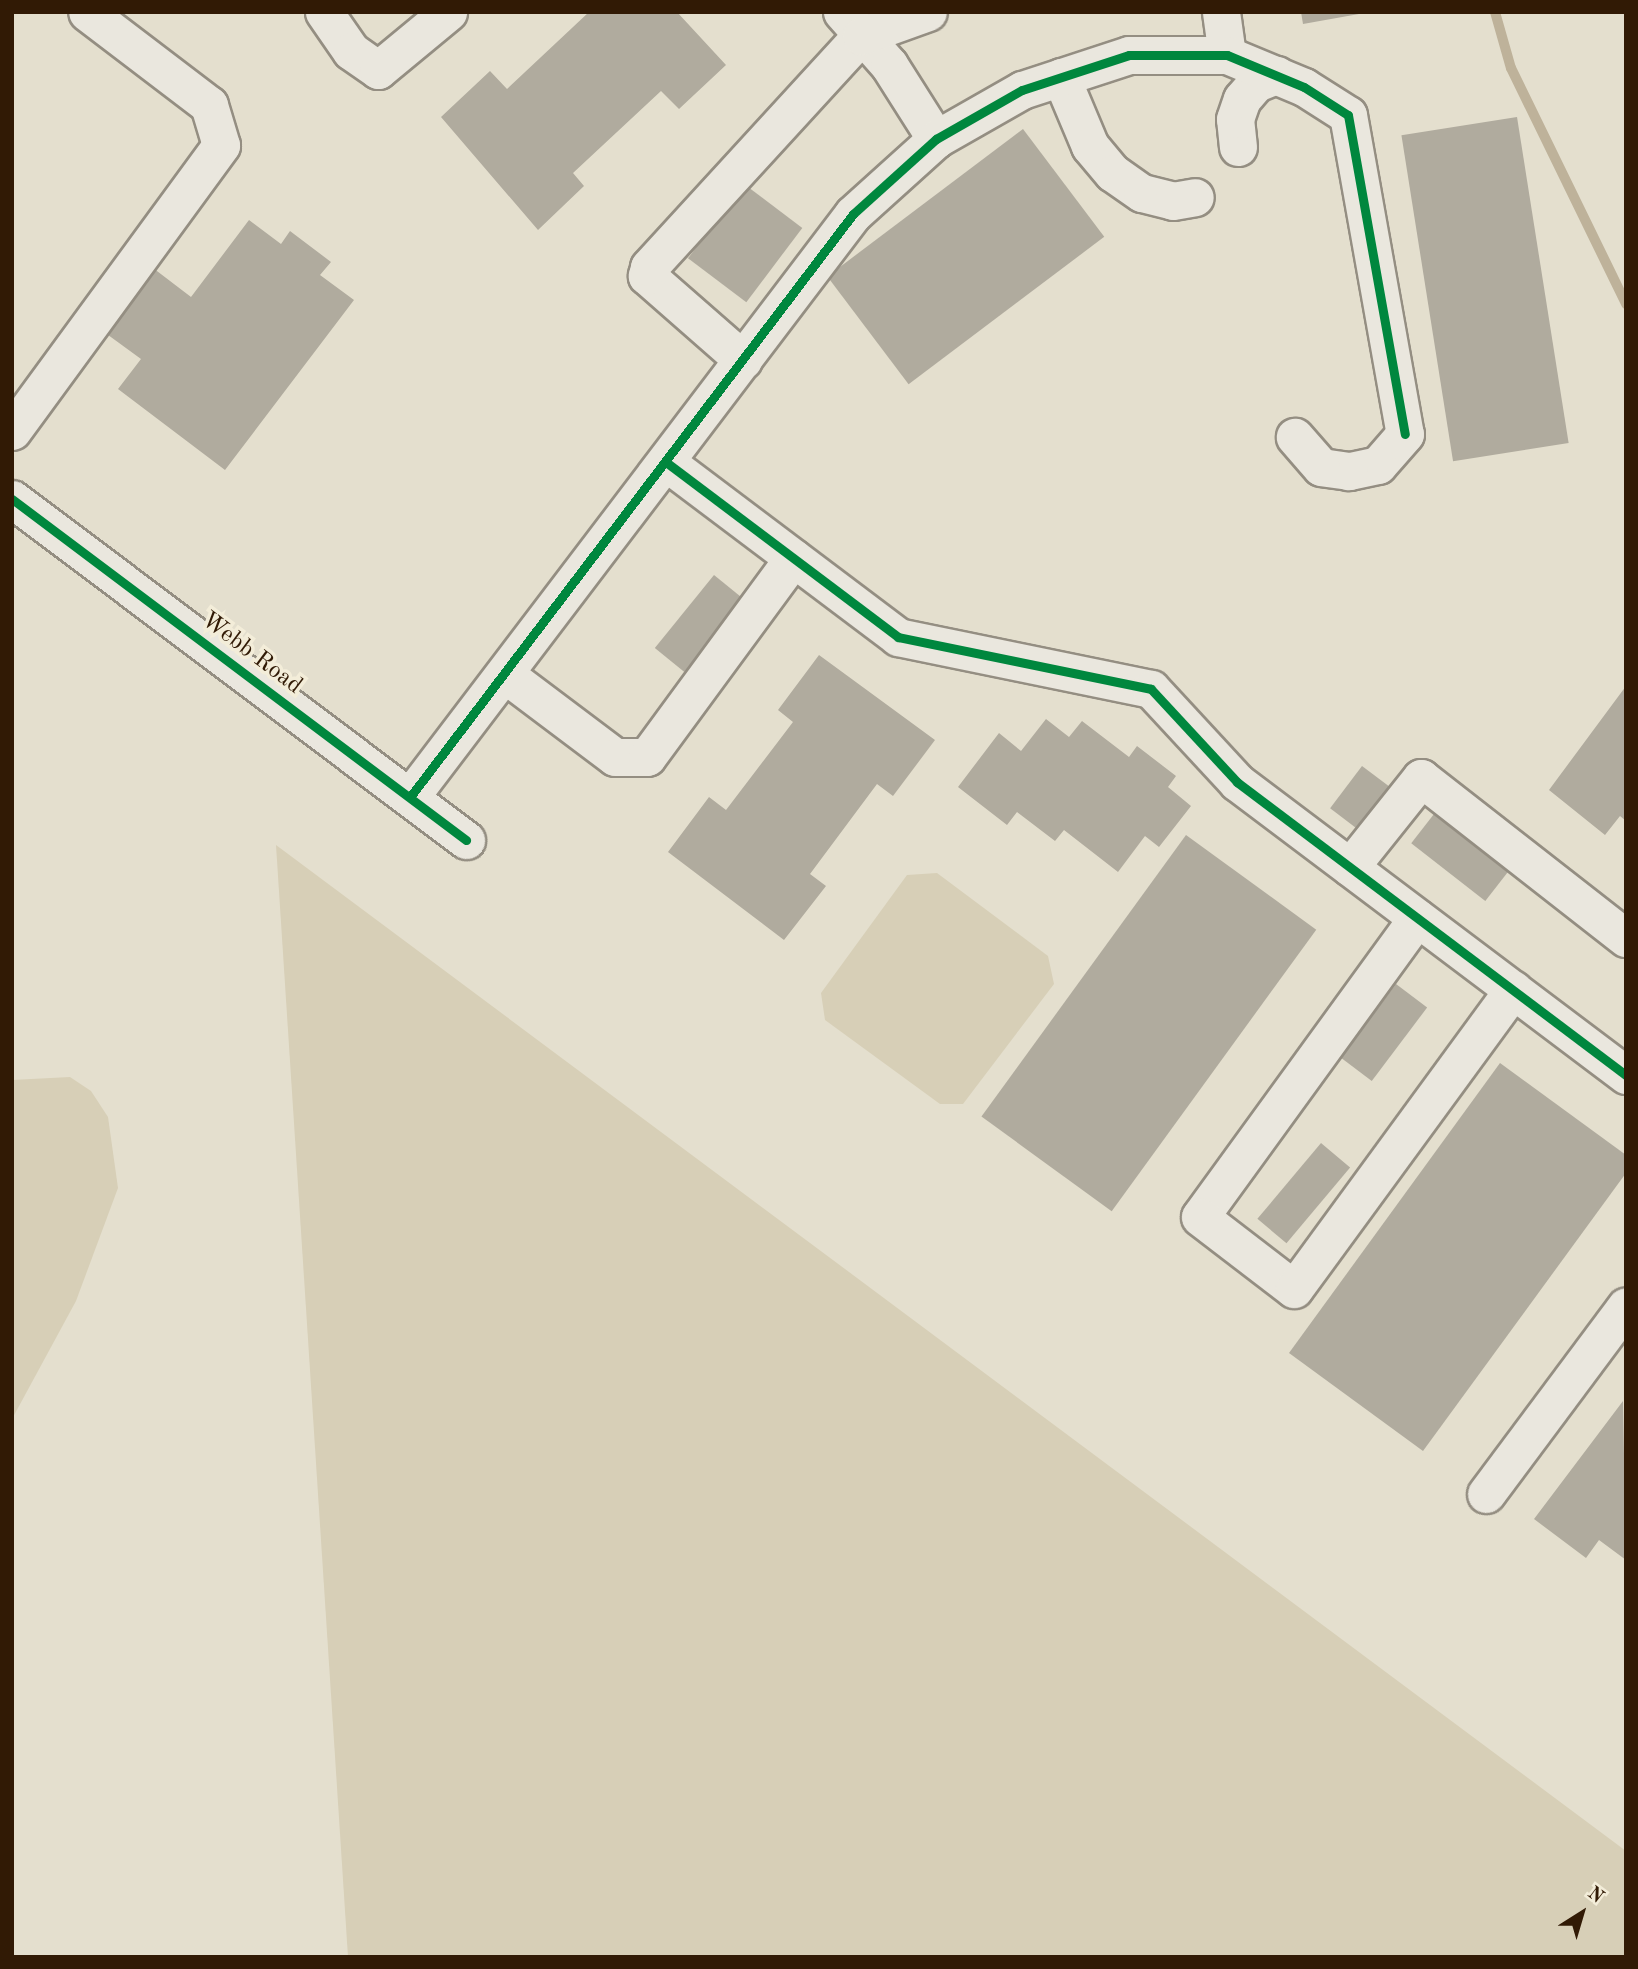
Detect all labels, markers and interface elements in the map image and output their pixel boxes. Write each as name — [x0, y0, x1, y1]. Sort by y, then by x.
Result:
street label: Webb Road — [195, 607, 307, 701]
north arrow — [1547, 1878, 1617, 1948]
text: N — [1583, 1884, 1606, 1908]

